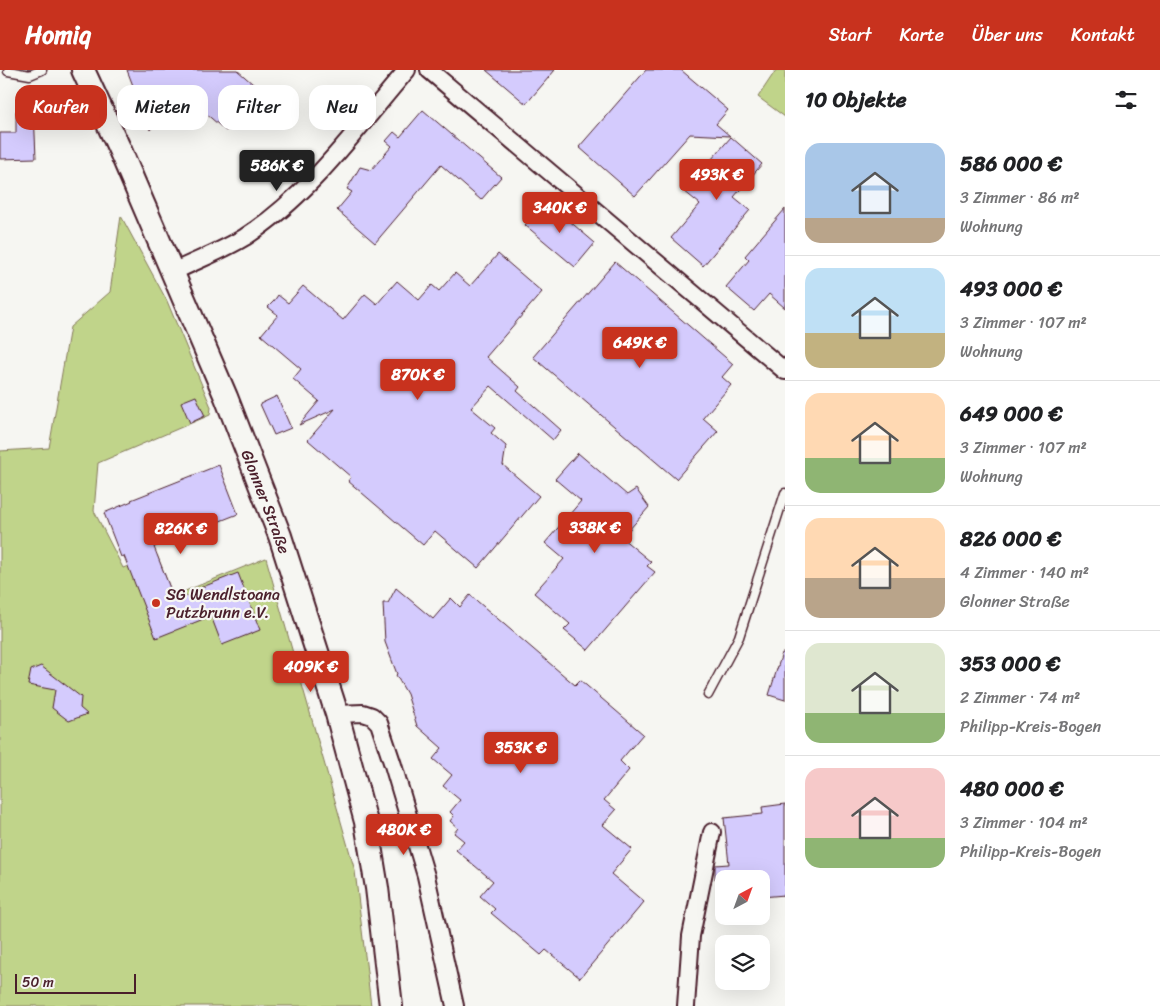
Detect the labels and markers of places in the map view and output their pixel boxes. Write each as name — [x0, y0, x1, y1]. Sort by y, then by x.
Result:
pin: 586K € — [236, 150, 318, 192]
pin: 493K € — [676, 158, 758, 201]
pin: 340K € — [519, 191, 601, 234]
pin: 649K € — [599, 326, 681, 369]
pin: 870K € — [377, 358, 459, 401]
pin: 826K € — [140, 512, 222, 555]
pin: 338K € — [554, 512, 636, 554]
place label: SG Wendlstoana Putzbrunn e.V. — [166, 580, 280, 627]
marker: SG Wendlstoana Putzbrunn e.V. — [150, 597, 162, 609]
pin: 409K € — [270, 650, 352, 693]
pin: 353K € — [480, 732, 562, 774]
pin: 480K € — [363, 814, 445, 856]

